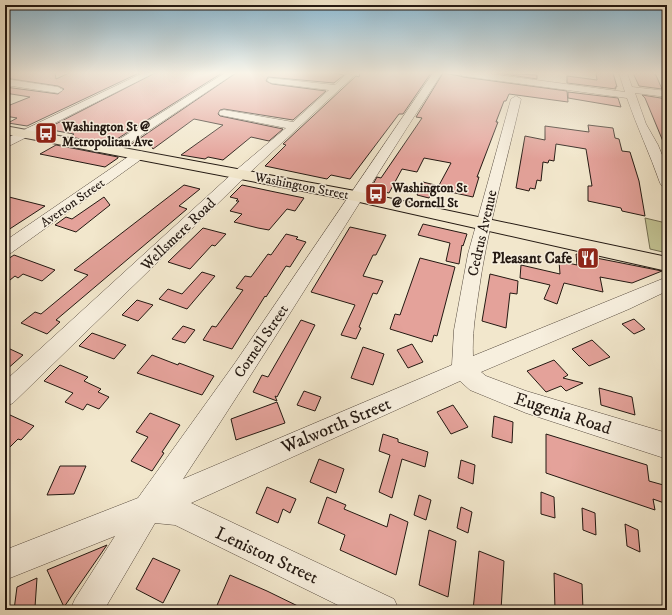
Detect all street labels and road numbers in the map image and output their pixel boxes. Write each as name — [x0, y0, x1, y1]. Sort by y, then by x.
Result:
street label: Washington Street — [253, 169, 350, 203]
street label: Averton Street — [37, 175, 108, 231]
street label: Cedrus Avenue — [463, 188, 502, 278]
street label: Wellsmere Road — [136, 194, 220, 275]
street label: Cornell Street — [230, 301, 293, 382]
street label: Eugenia Road — [512, 388, 614, 440]
street label: Walworth Street — [277, 393, 395, 459]
street label: Leniston Street — [212, 523, 322, 589]

